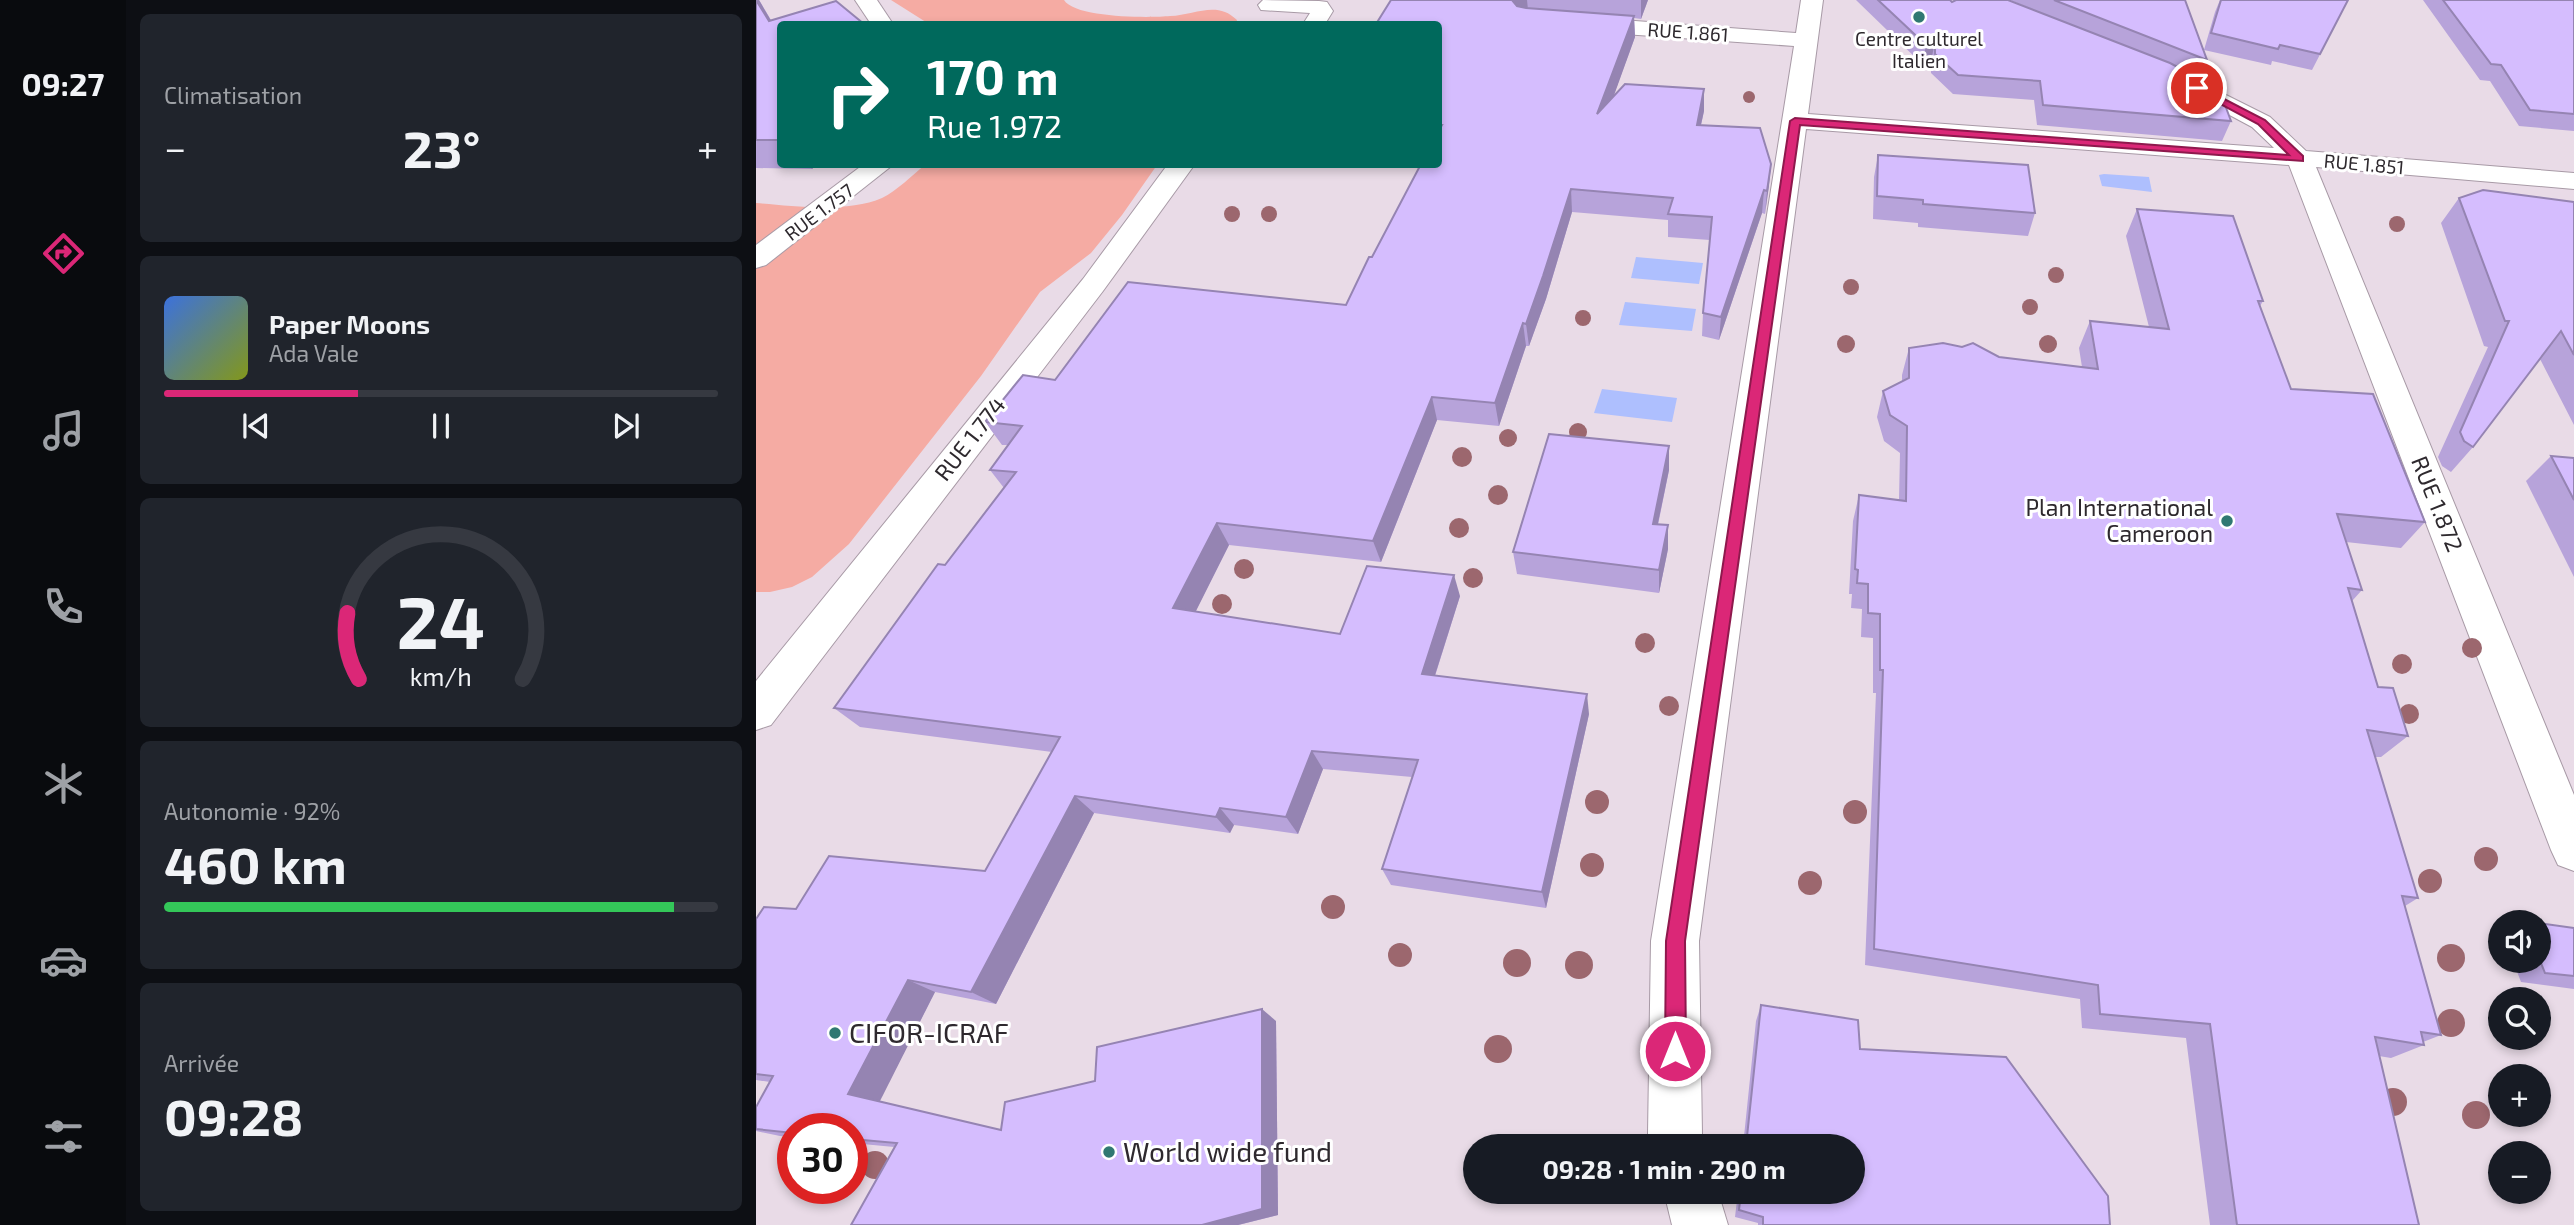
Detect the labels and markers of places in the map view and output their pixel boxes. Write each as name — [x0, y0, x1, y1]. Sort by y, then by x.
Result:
marker: Centre culturel Italien — [1911, 9, 1927, 25]
place label: Centre culturel Italien — [1855, 27, 1983, 72]
pin — [2167, 58, 2227, 118]
place label: Plan International Cameroon — [2025, 493, 2213, 547]
marker: Plan International Cameroon — [2219, 513, 2235, 529]
place label: CIFOR-ICRAF — [849, 1015, 1009, 1049]
marker: CIFOR-ICRAF — [827, 1025, 843, 1041]
place label: World wide fund — [1123, 1134, 1332, 1168]
marker: World wide fund — [1101, 1144, 1117, 1160]

